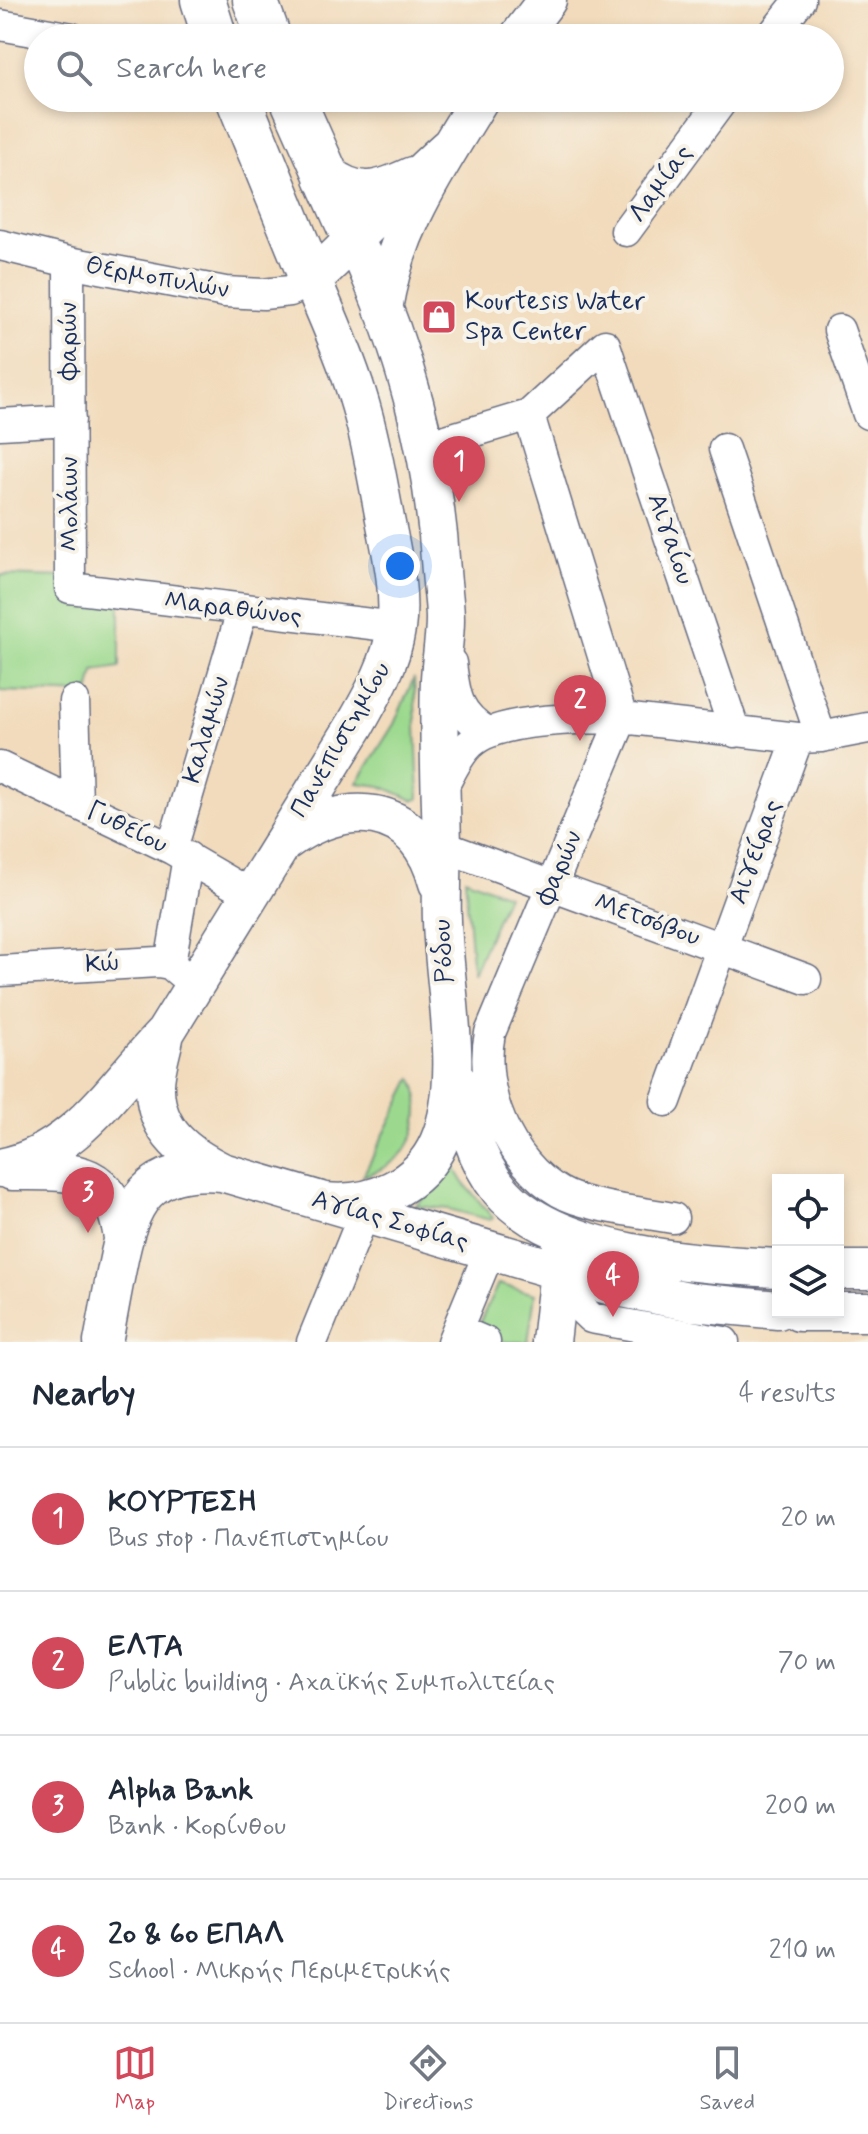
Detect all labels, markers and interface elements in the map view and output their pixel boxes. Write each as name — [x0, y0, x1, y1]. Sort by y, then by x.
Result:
search box — [24, 24, 844, 112]
icon: search — [52, 46, 96, 90]
text: Search here — [116, 49, 267, 88]
street label: Λαμίας — [621, 138, 701, 230]
street label: Θερμοπυλών — [83, 249, 231, 307]
place label: Kourtesis Water Spa Center — [465, 285, 645, 349]
shop icon: Kourtesis Water Spa Center — [420, 298, 458, 336]
street label: Φαρών — [52, 302, 86, 381]
pin: 1 — [433, 436, 485, 502]
street label: Μολάων — [53, 456, 87, 552]
street label: Αιγαίου — [639, 489, 701, 589]
your location — [380, 546, 420, 586]
street label: Μαραθώνος — [162, 584, 304, 634]
street label: Πανεπιστημίου — [283, 656, 399, 824]
street label: Καλαμών — [176, 673, 238, 787]
pin: 2 — [554, 675, 606, 741]
street label: Γυθείου — [81, 794, 173, 862]
street label: Αιγείρας — [721, 795, 791, 909]
street label: Φαρών — [529, 826, 591, 911]
street label: Μετσόβου — [589, 885, 705, 955]
street label: Ρόδου — [425, 918, 463, 984]
street label: Κώ — [84, 946, 120, 982]
pin: 3 — [62, 1167, 114, 1233]
map controls — [772, 1174, 844, 1318]
button: locate — [772, 1174, 844, 1246]
street label: Αγίας Σοφίας — [308, 1182, 472, 1260]
button: layers — [772, 1246, 844, 1318]
pin: 4 — [587, 1251, 639, 1317]
text: Nearby — [32, 1372, 136, 1417]
text: 4 results — [739, 1377, 836, 1411]
text: ΚΟΥΡΤΕΣΗ — [108, 1483, 257, 1522]
text: 1 — [52, 1502, 64, 1536]
text: 20 m — [781, 1502, 836, 1536]
text: Bus stop · Πανεπιστημίου — [108, 1522, 388, 1556]
text: ΕΛΤΑ — [108, 1627, 184, 1666]
text: 2 — [52, 1646, 64, 1680]
text: 70 m — [778, 1646, 836, 1680]
text: Public building · Αχαϊκής Συμπολιτείας — [108, 1666, 555, 1700]
text: Alpha Bank — [108, 1771, 253, 1810]
text: 3 — [52, 1790, 64, 1824]
text: 200 m — [765, 1790, 836, 1824]
text: Bank · Κορίνθου — [108, 1810, 286, 1844]
text: 2ο & 6ο ΕΠΑΛ — [108, 1915, 284, 1954]
text: 4 — [50, 1934, 66, 1968]
text: 210 m — [769, 1934, 836, 1968]
text: School · Μικρής Περιμετρικής — [108, 1954, 451, 1988]
tab: Map — [113, 2041, 157, 2117]
tab: Directions — [383, 2041, 473, 2117]
tab: Saved — [699, 2041, 755, 2117]

